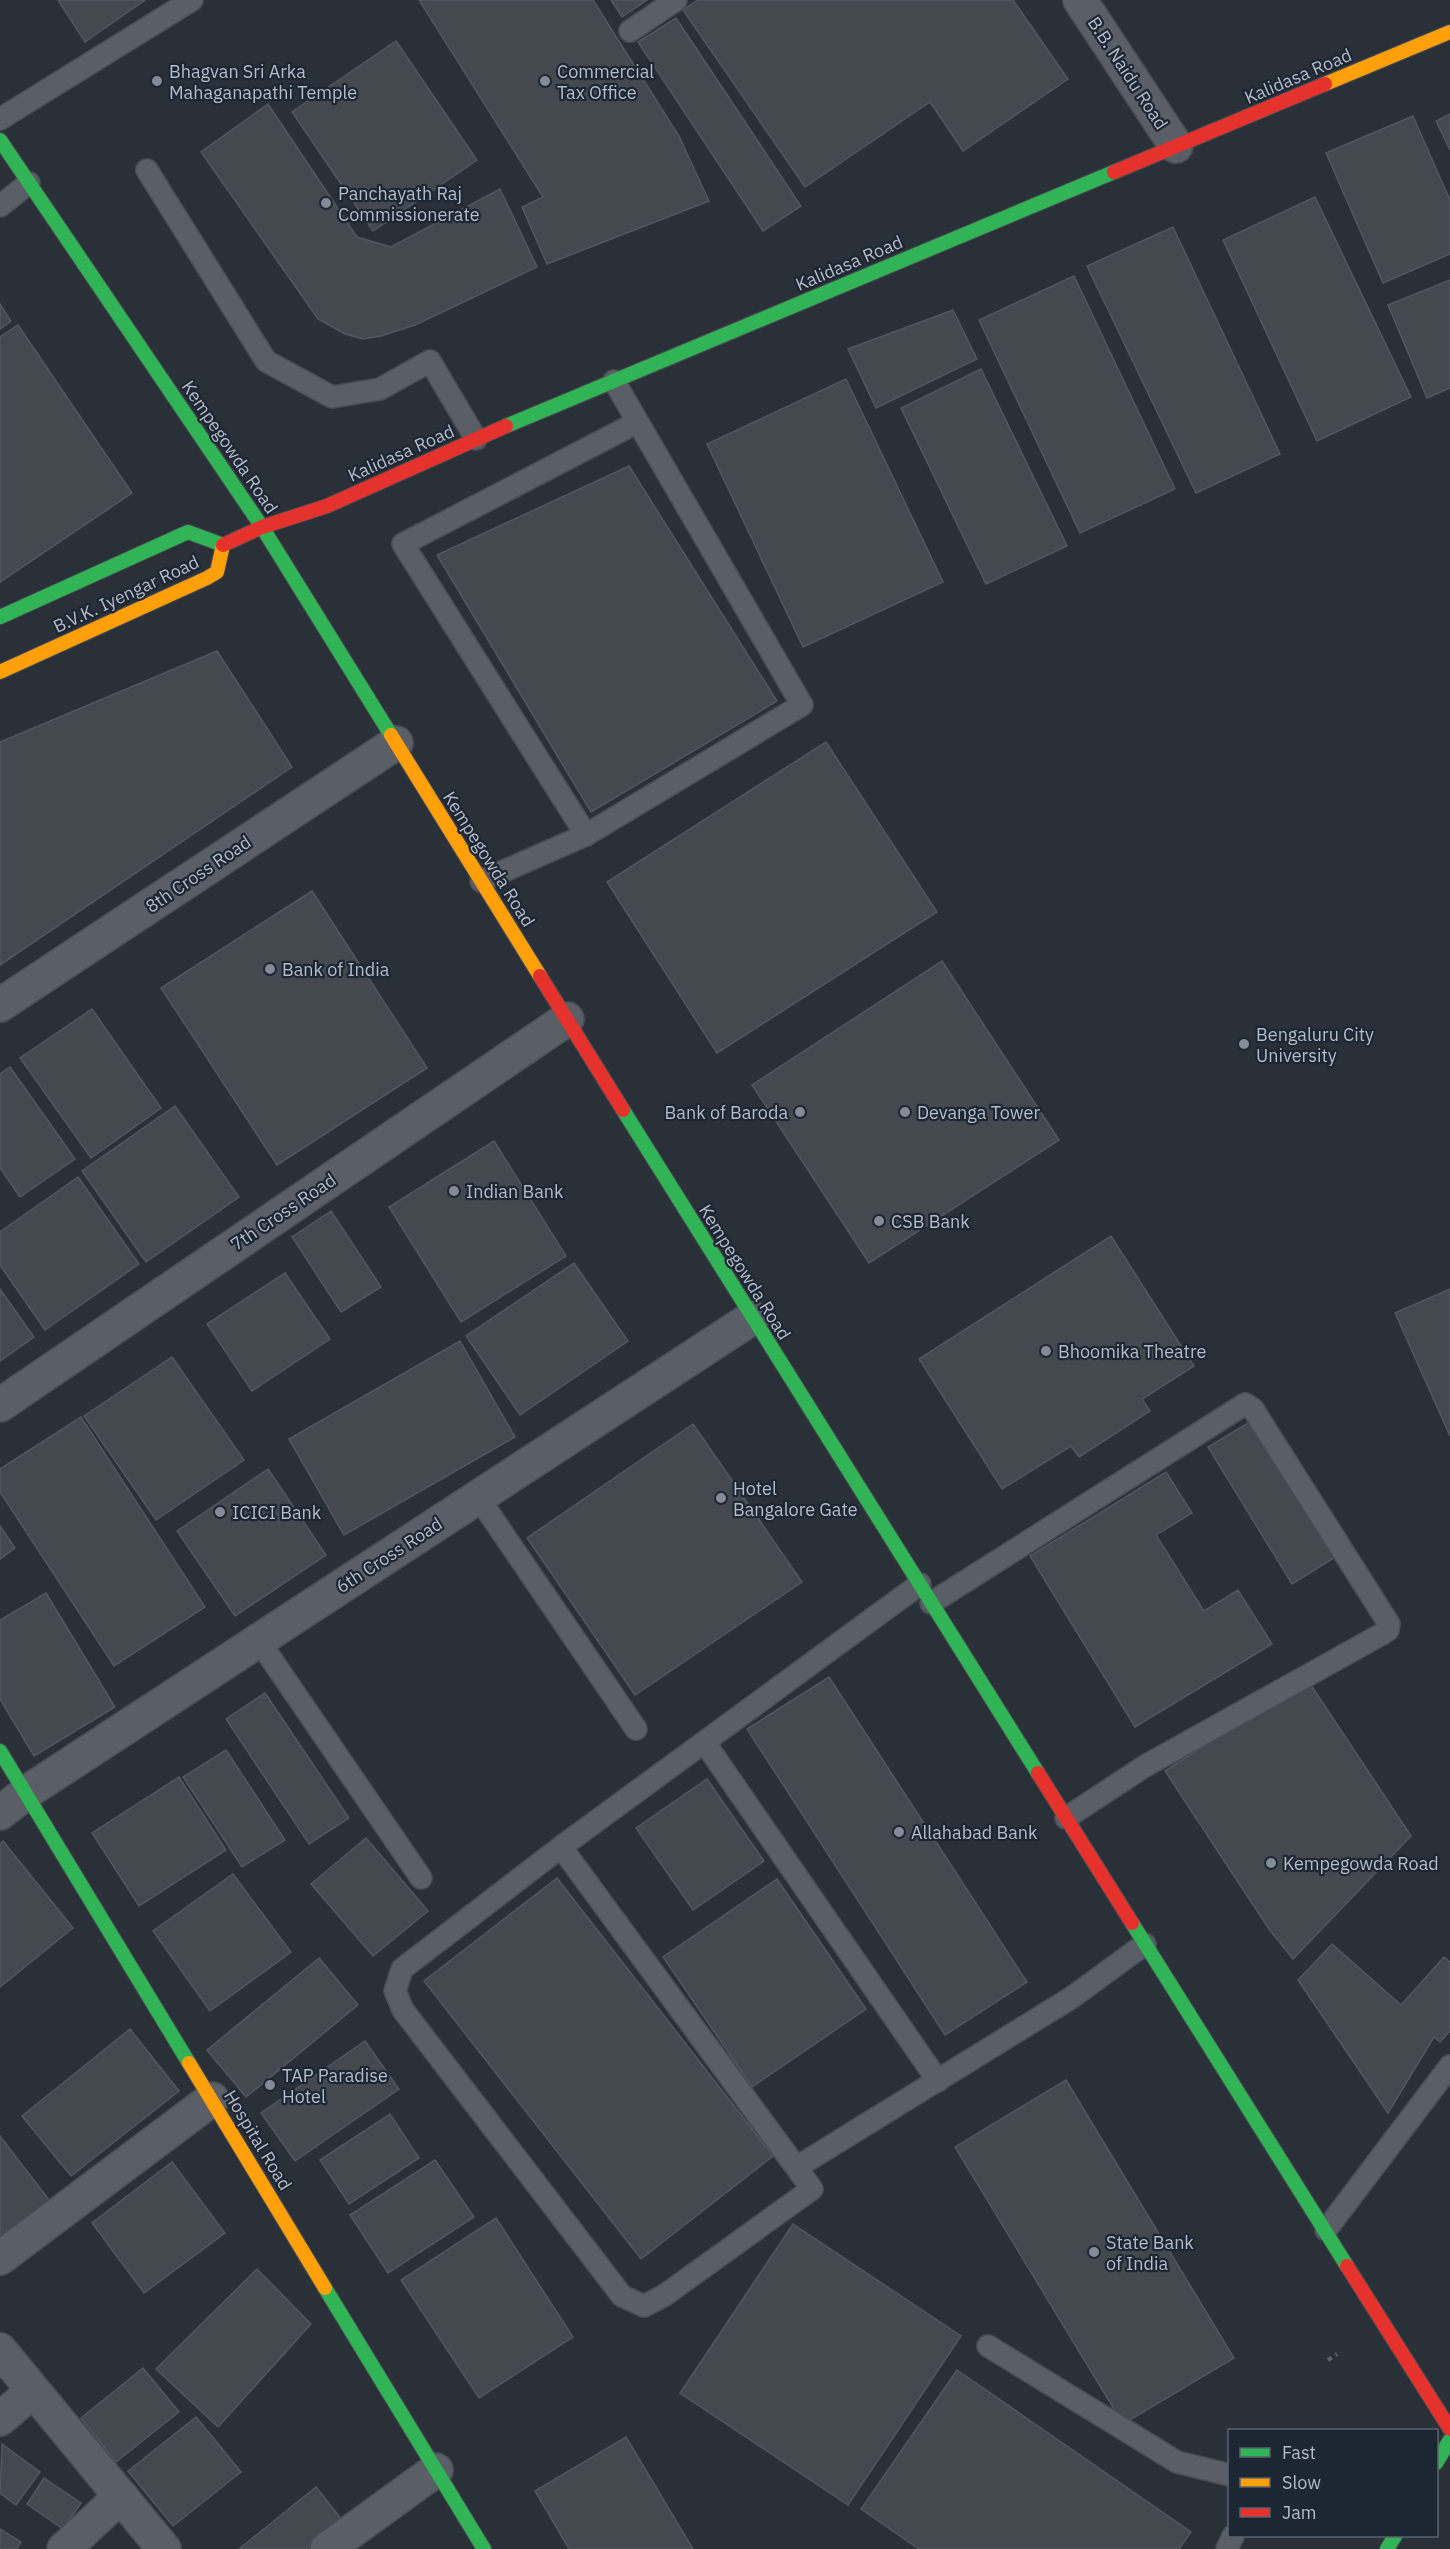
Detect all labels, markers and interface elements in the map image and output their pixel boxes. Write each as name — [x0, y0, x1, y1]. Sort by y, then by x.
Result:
street label: B.B. Naidu Road — [1083, 12, 1173, 134]
street label: Kalidasa Road — [1241, 43, 1355, 109]
place label: Bhagvan Sri Arka Mahaganapathi Temple — [169, 60, 357, 104]
place label: Commercial Tax Office — [557, 60, 654, 104]
marker: Bhagvan Sri Arka Mahaganapathi Temple — [150, 74, 164, 88]
marker: Commercial Tax Office — [538, 74, 552, 88]
place label: Panchayath Raj Commissionerate — [338, 182, 480, 226]
marker: Panchayath Raj Commissionerate — [319, 196, 333, 210]
street label: Kalidasa Road — [792, 230, 906, 296]
street label: Kempegowda Road — [177, 376, 283, 518]
street label: Kalidasa Road — [344, 419, 458, 487]
street label: B.V.K. Iyengar Road — [49, 550, 203, 638]
street label: Kempegowda Road — [438, 787, 540, 931]
street label: 8th Cross Road — [141, 830, 255, 918]
place label: Bank of India — [282, 958, 390, 981]
marker: Bank of India — [263, 962, 277, 976]
place label: Bengaluru City University — [1256, 1023, 1374, 1067]
marker: Bengaluru City University — [1237, 1037, 1251, 1051]
place label: Bank of Baroda — [665, 1101, 788, 1124]
place label: Devanga Tower — [917, 1101, 1040, 1124]
marker: Bank of Baroda — [793, 1105, 807, 1119]
marker: Devanga Tower — [898, 1105, 912, 1119]
street label: 7th Cross Road — [226, 1168, 340, 1256]
place label: Indian Bank — [466, 1180, 564, 1203]
marker: Indian Bank — [447, 1184, 461, 1198]
street label: Kempegowda Road — [694, 1200, 796, 1344]
place label: CSB Bank — [891, 1210, 970, 1233]
marker: CSB Bank — [872, 1214, 886, 1228]
place label: Bhoomika Theatre — [1058, 1340, 1206, 1363]
marker: Bhoomika Theatre — [1039, 1344, 1053, 1358]
place label: Hotel Bangalore Gate — [733, 1477, 858, 1521]
marker: Hotel Bangalore Gate — [714, 1491, 728, 1505]
place label: ICICI Bank — [232, 1501, 322, 1524]
marker: ICICI Bank — [213, 1505, 227, 1519]
street label: 6th Cross Road — [331, 1512, 447, 1598]
place label: Allahabad Bank — [911, 1821, 1038, 1844]
marker: Allahabad Bank — [892, 1825, 906, 1839]
place label: Kempegowda Road — [1283, 1852, 1439, 1875]
marker: Kempegowda Road — [1264, 1856, 1278, 1870]
place label: TAP Paradise Hotel — [282, 2064, 388, 2108]
marker: TAP Paradise Hotel — [263, 2078, 277, 2092]
street label: Hospital Road — [219, 2086, 297, 2194]
place label: State Bank of India — [1106, 2231, 1194, 2275]
marker: State Bank of India — [1087, 2245, 1101, 2259]
legend — [1228, 2429, 1438, 2537]
text: Fast — [1282, 2441, 1316, 2464]
text: Slow — [1282, 2471, 1321, 2494]
text: Jam — [1282, 2501, 1317, 2524]

